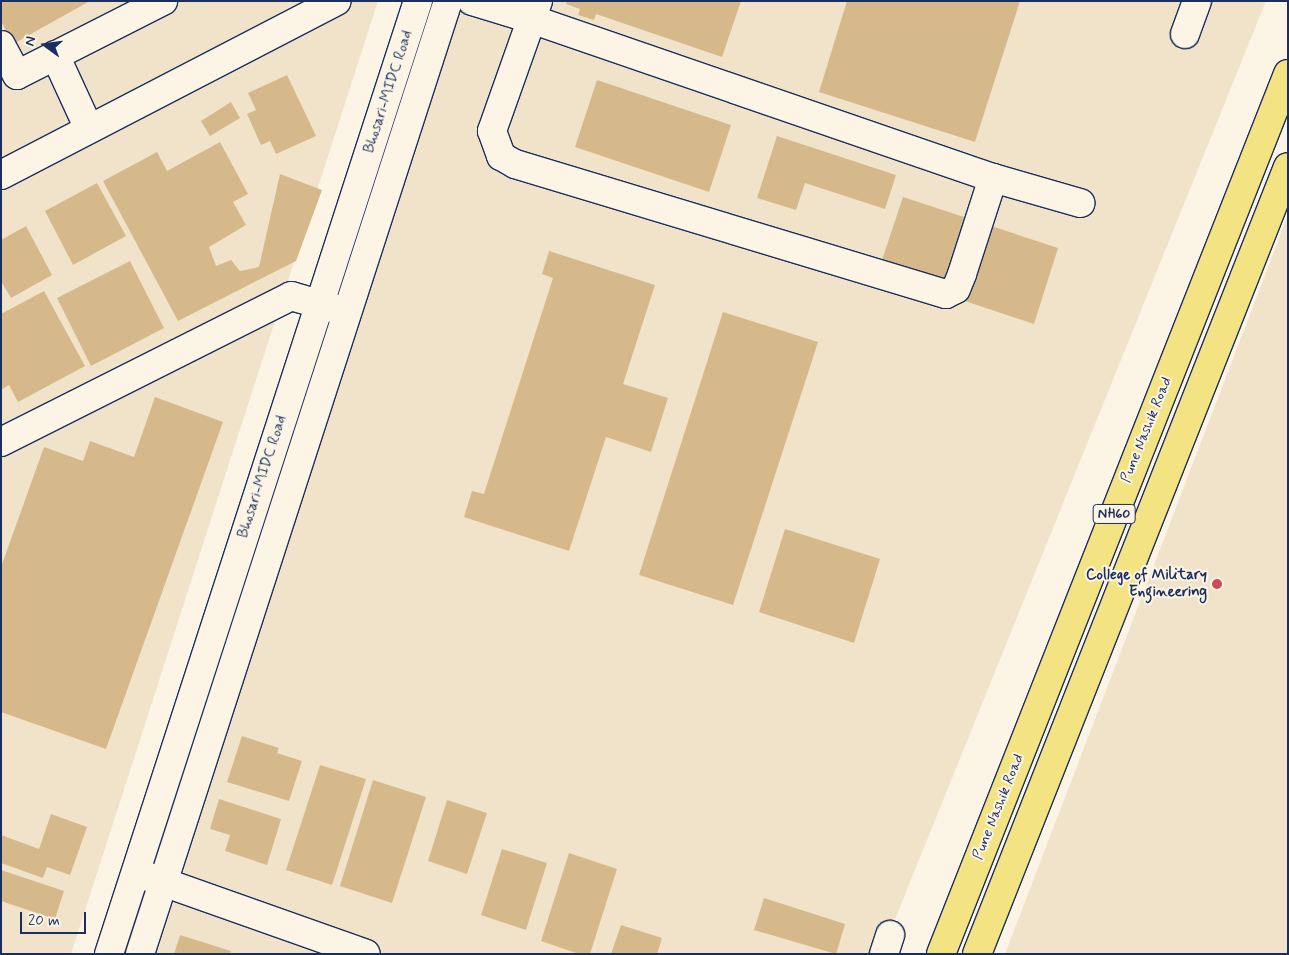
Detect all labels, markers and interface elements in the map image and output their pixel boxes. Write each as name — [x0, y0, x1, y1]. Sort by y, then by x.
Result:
north arrow — [20, 20, 70, 70]
street label: Bhosari-MIDC Road — [361, 28, 417, 156]
text: N — [21, 35, 40, 48]
street label: Pune Nashik Road — [1118, 375, 1176, 485]
street label: Bhosari-MIDC Road — [235, 413, 291, 541]
road number: NH60 — [1092, 502, 1136, 526]
place label: College of Military Engineering — [1087, 566, 1207, 601]
marker: College of Military Engineering — [1211, 578, 1223, 590]
street label: Pune Nashik Road — [970, 752, 1028, 862]
scale bar — [22, 902, 89, 934]
text: 20 m — [28, 911, 60, 931]

